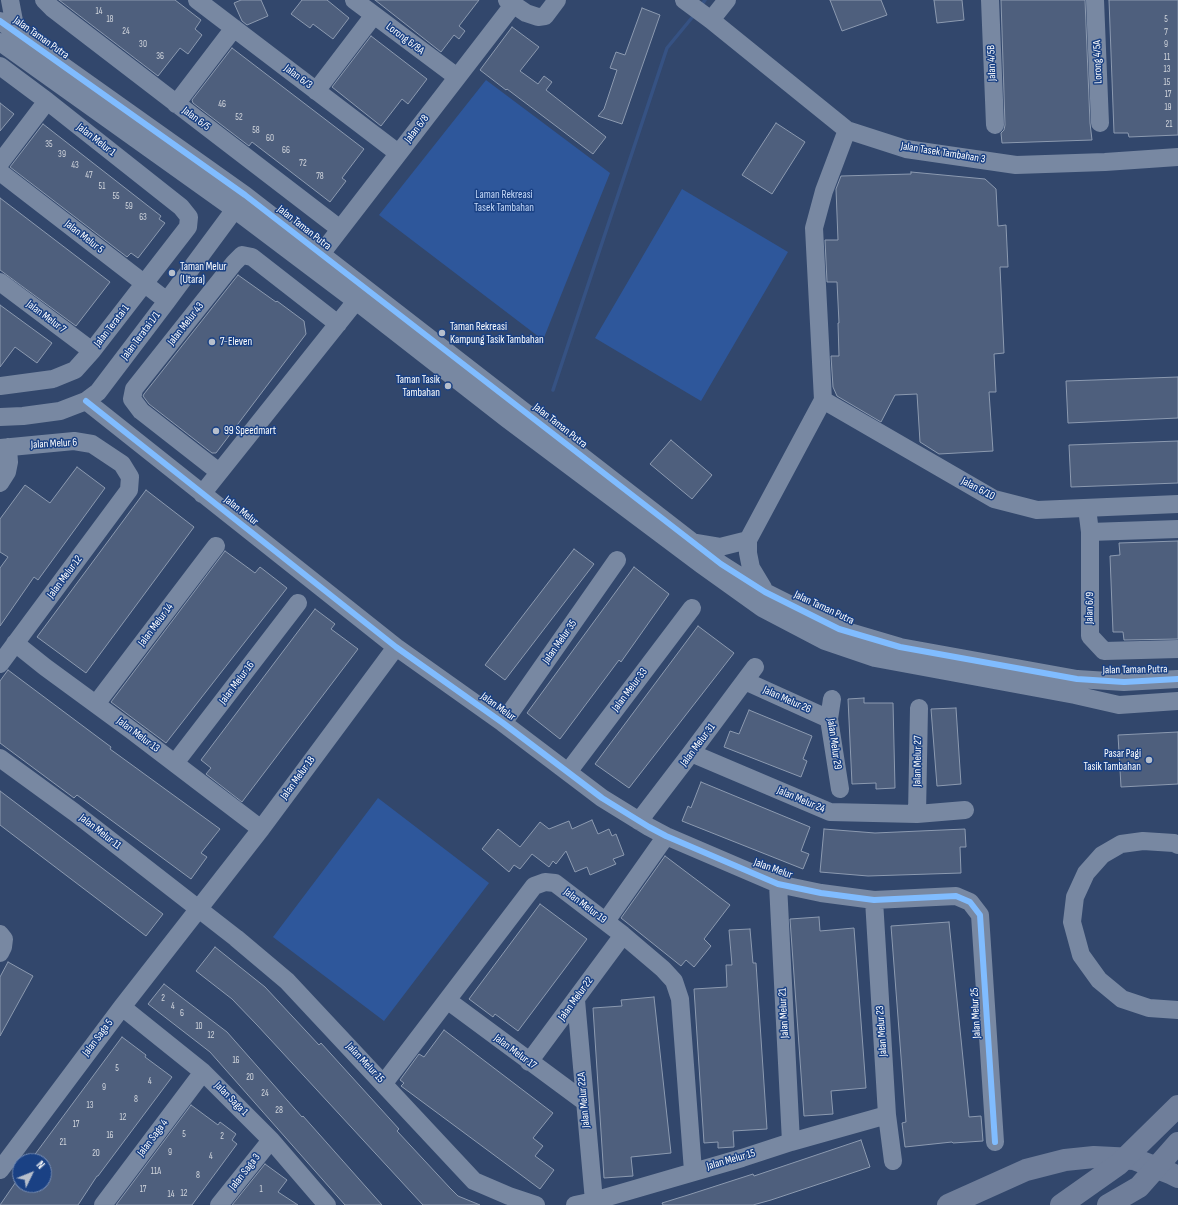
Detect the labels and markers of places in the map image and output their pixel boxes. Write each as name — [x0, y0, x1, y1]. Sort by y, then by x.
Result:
place label: Taman Melur (Utara) — [180, 260, 226, 286]
marker: Taman Melur (Utara) — [167, 268, 177, 278]
place label: Taman Rekreasi Kampung Tasik Tambahan — [450, 320, 544, 346]
marker: Taman Rekreasi Kampung Tasik Tambahan — [437, 328, 447, 338]
place label: 7-Eleven — [220, 335, 252, 349]
marker: 7-Eleven — [207, 337, 217, 347]
place label: Taman Tasik Tambahan — [396, 373, 440, 399]
marker: Taman Tasik Tambahan — [443, 381, 453, 391]
place label: 99 Speedmart — [224, 424, 276, 438]
marker: 99 Speedmart — [211, 426, 221, 436]
place label: Pasar Pagi Tasik Tambahan — [1084, 747, 1141, 773]
marker: Pasar Pagi Tasik Tambahan — [1144, 755, 1154, 765]

